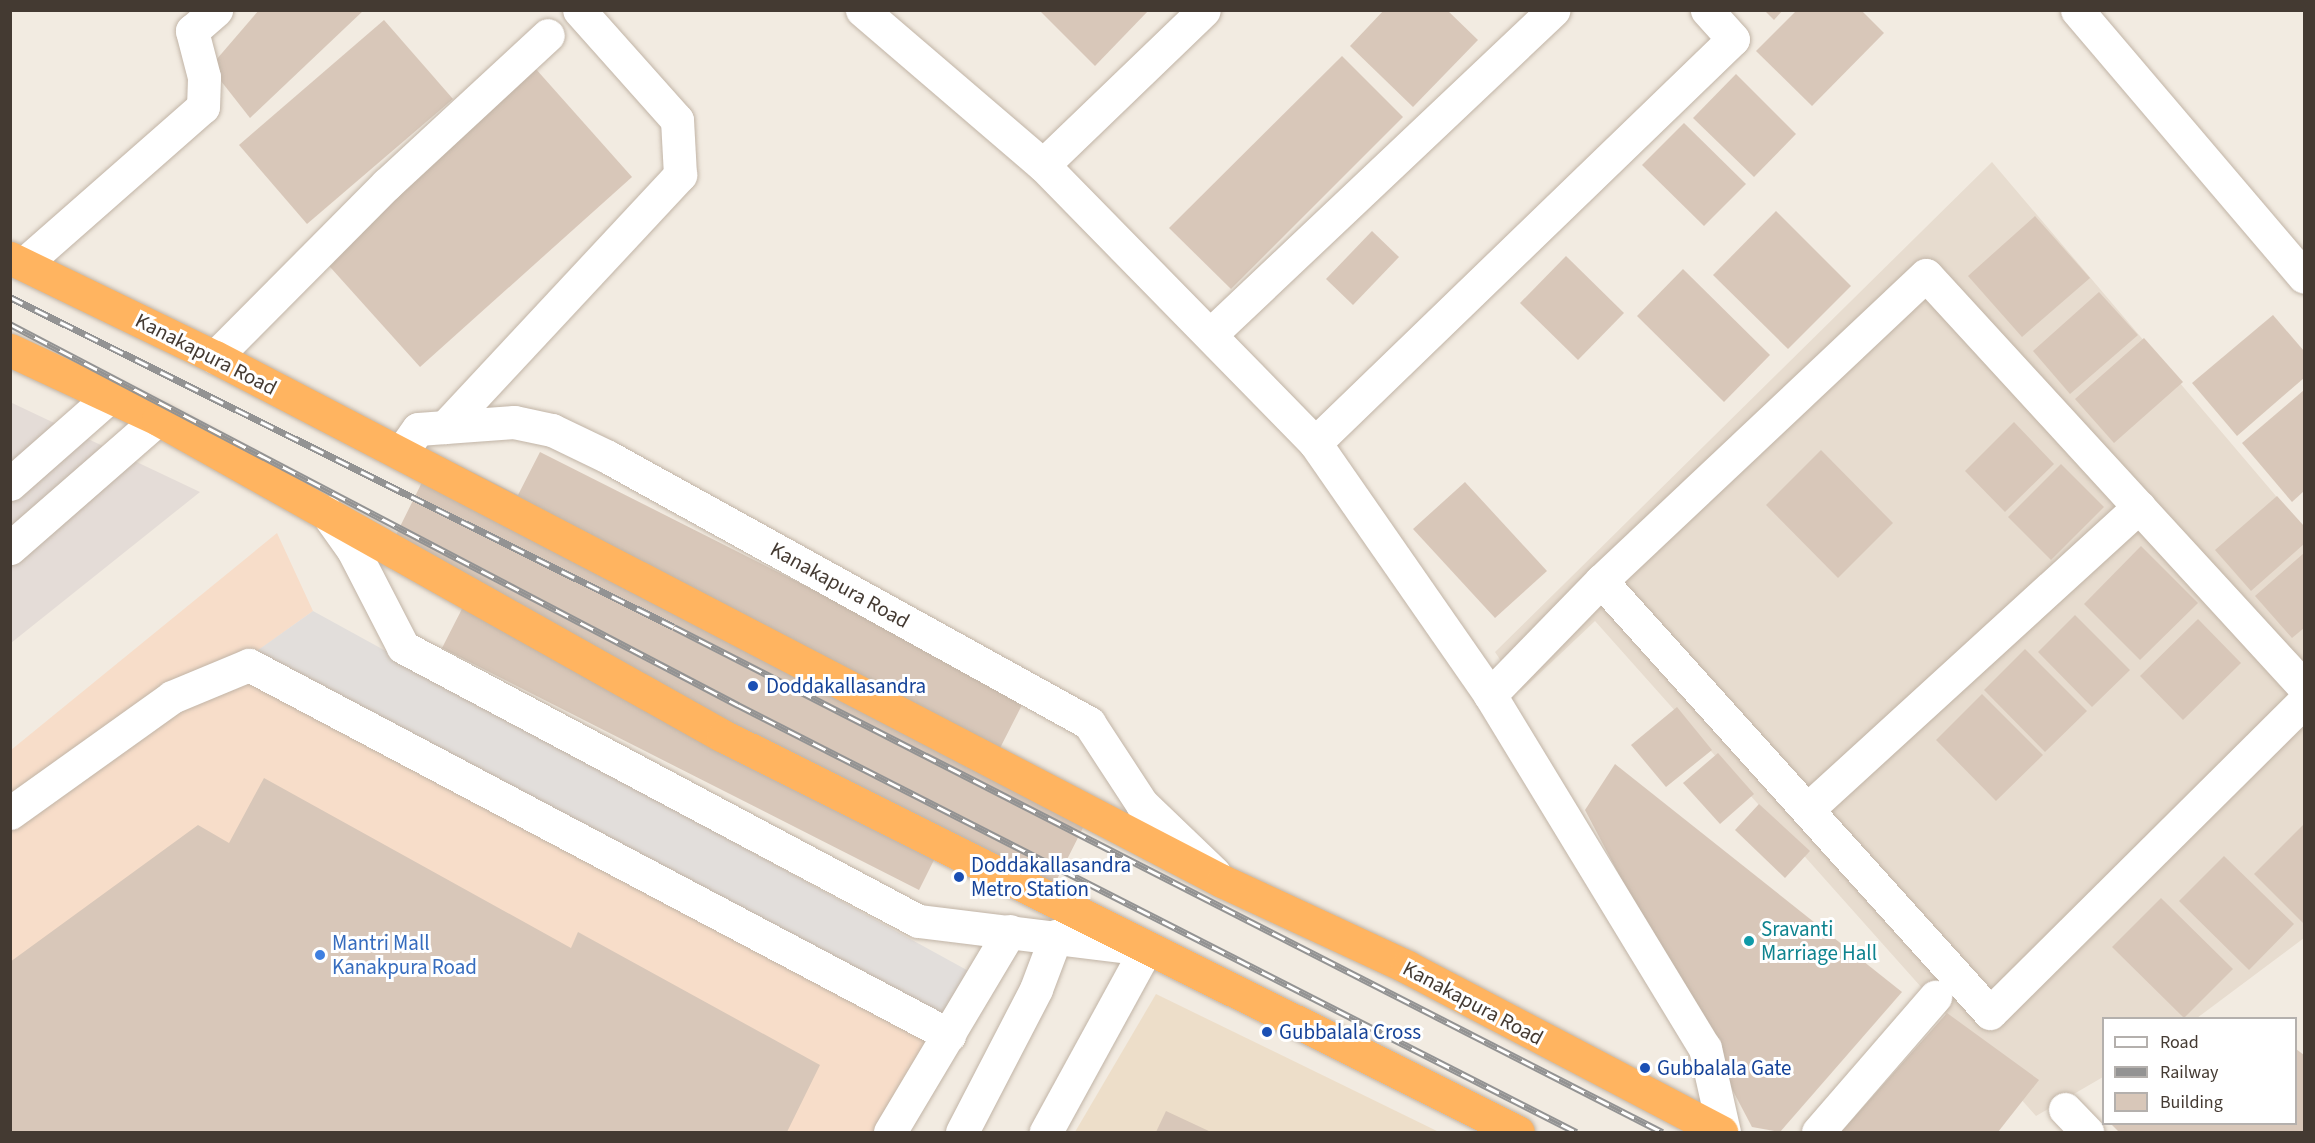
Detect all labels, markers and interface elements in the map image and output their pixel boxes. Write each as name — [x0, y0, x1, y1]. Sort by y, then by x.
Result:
street label: Kanakapura Road — [131, 308, 281, 400]
street label: Kanakapura Road — [766, 536, 914, 634]
place label: Doddakallasandra — [766, 673, 926, 699]
marker: Doddakallasandra — [744, 677, 762, 695]
place label: Doddakallasandra Metro Station — [971, 852, 1131, 902]
marker: Doddakallasandra Metro Station — [952, 870, 966, 884]
place label: Sravanti Marriage Hall — [1761, 916, 1877, 966]
place label: Mantri Mall Kanakpura Road — [332, 930, 477, 980]
marker: Sravanti Marriage Hall — [1742, 934, 1756, 948]
marker: Mantri Mall Kanakpura Road — [313, 948, 327, 962]
street label: Kanakapura Road — [1399, 955, 1547, 1051]
legend — [2102, 1017, 2297, 1125]
place label: Gubbalala Cross — [1279, 1019, 1421, 1045]
marker: Gubbalala Cross — [1260, 1025, 1274, 1039]
text: Road — [2160, 1030, 2199, 1055]
place label: Gubbalala Gate — [1657, 1055, 1791, 1081]
text: Railway — [2160, 1060, 2219, 1085]
marker: Gubbalala Gate — [1638, 1061, 1652, 1075]
text: Building — [2160, 1090, 2223, 1115]

